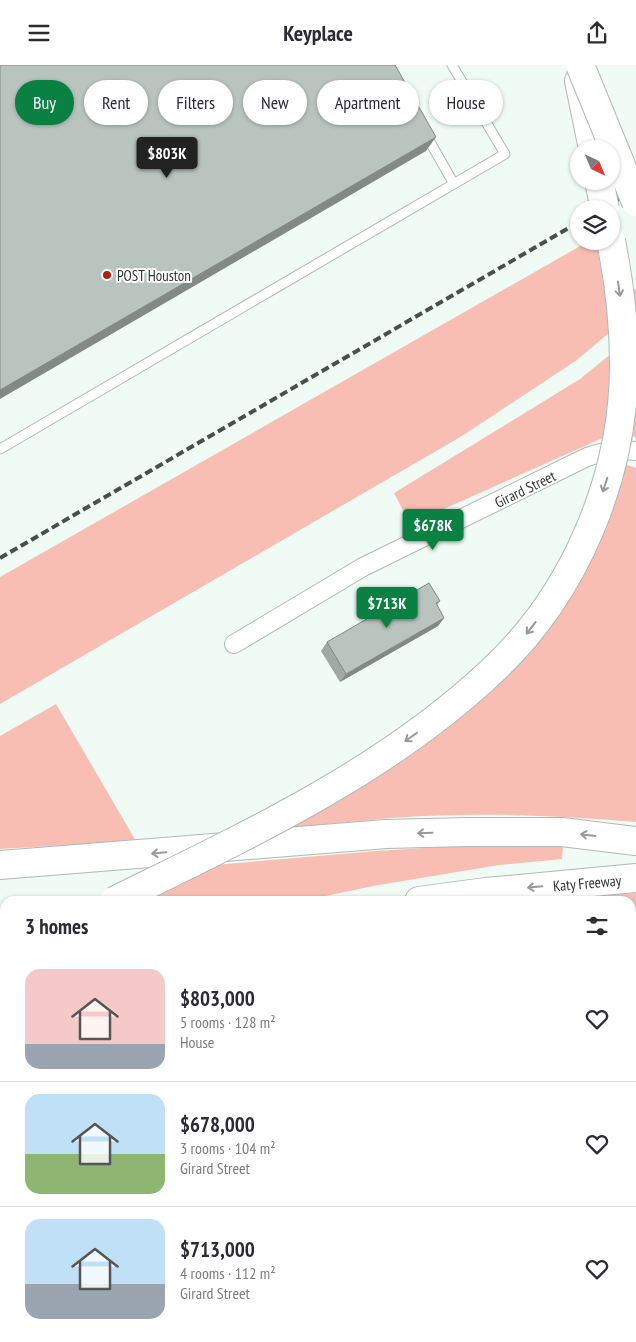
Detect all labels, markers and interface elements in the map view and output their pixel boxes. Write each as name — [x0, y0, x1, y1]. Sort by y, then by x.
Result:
icon: menu — [25, 19, 53, 47]
text: Keyplace — [283, 19, 353, 47]
icon: share — [583, 19, 611, 47]
chip: Buy — [15, 80, 74, 125]
chip: Rent — [84, 80, 148, 125]
chip: Filters — [158, 80, 233, 125]
chip: New — [243, 80, 307, 125]
chip: Apartment — [317, 80, 419, 125]
chip: House — [429, 80, 503, 125]
pin: $803K — [132, 137, 202, 179]
north arrow — [570, 140, 620, 190]
map controls — [570, 140, 620, 250]
text: $803K — [148, 143, 186, 163]
button: layers — [570, 200, 620, 250]
place label: POST Houston — [117, 266, 191, 285]
marker: POST Houston — [101, 269, 113, 281]
one-way arrow — [614, 281, 624, 297]
street label: Girard Street — [491, 466, 559, 512]
one-way arrow — [600, 476, 609, 492]
pin: $678K — [398, 509, 468, 551]
text: $678K — [414, 515, 452, 535]
pin: $713K — [352, 587, 422, 629]
text: $713K — [368, 593, 406, 613]
one-way arrow — [526, 621, 536, 635]
one-way arrow — [404, 732, 418, 742]
one-way arrow — [418, 829, 434, 838]
one-way arrow — [580, 830, 596, 840]
one-way arrow — [151, 848, 167, 858]
street label: Katy Freeway — [552, 871, 622, 895]
one-way arrow — [527, 883, 543, 892]
icon: filters — [583, 912, 611, 940]
text: 3 homes — [25, 913, 88, 940]
text: $803,000 — [180, 985, 255, 1012]
icon: home — [65, 989, 125, 1049]
icon: heart — [583, 1005, 611, 1033]
text: 5 rooms · 128 m² — [180, 1012, 276, 1032]
text: House — [180, 1032, 214, 1052]
text: $678,000 — [180, 1111, 255, 1138]
icon: home — [65, 1114, 125, 1174]
icon: heart — [583, 1130, 611, 1158]
text: 3 rooms · 104 m² — [180, 1138, 276, 1158]
text: Girard Street — [180, 1158, 250, 1178]
text: $713,000 — [180, 1236, 255, 1263]
icon: home — [65, 1239, 125, 1299]
icon: heart — [583, 1255, 611, 1283]
text: 4 rooms · 112 m² — [180, 1263, 276, 1283]
text: Girard Street — [180, 1283, 250, 1303]

